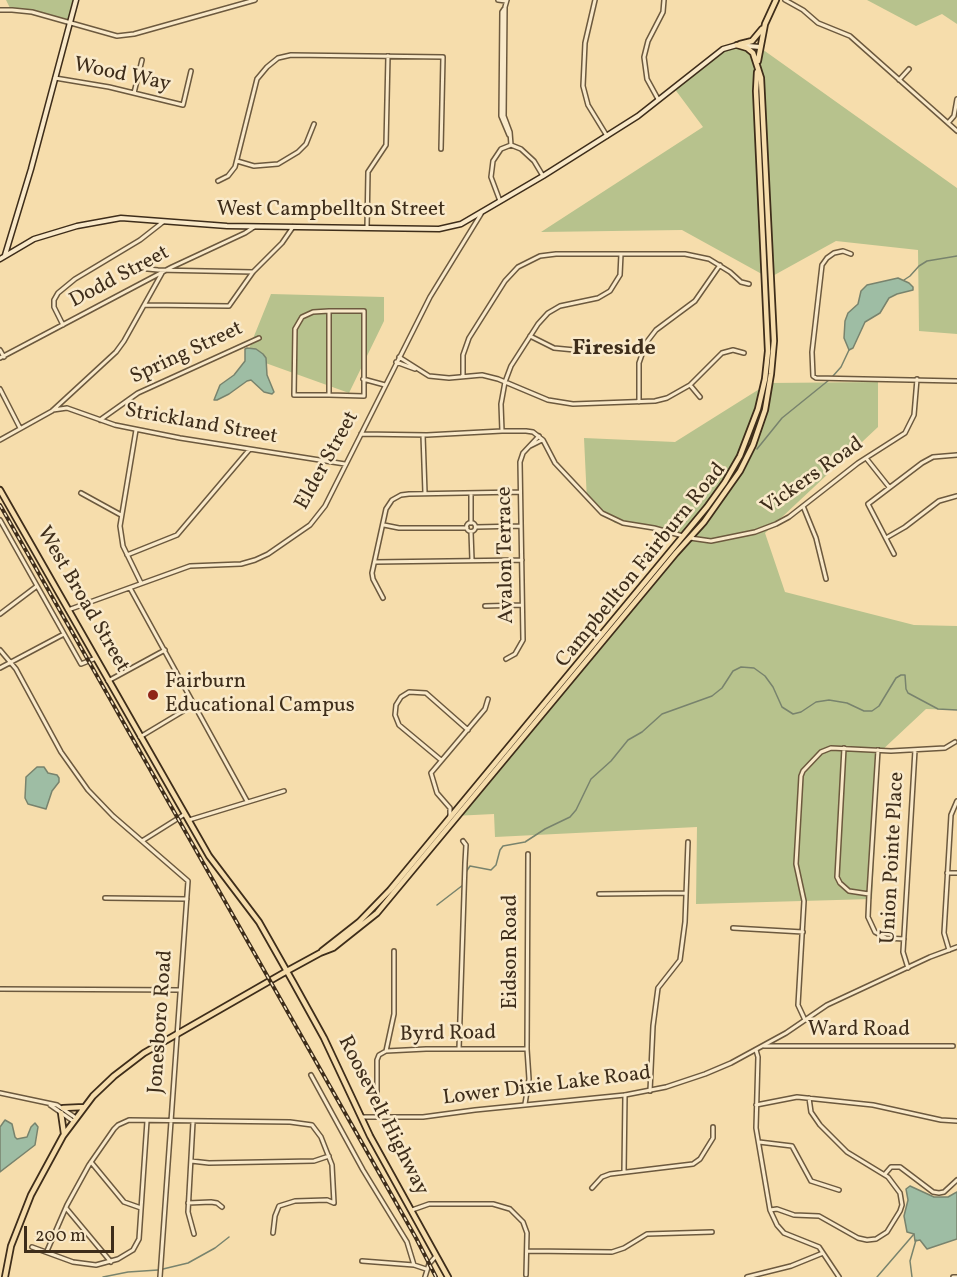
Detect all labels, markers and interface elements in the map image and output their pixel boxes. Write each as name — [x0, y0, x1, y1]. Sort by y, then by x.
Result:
street label: Wood Way — [71, 53, 173, 99]
street label: West Campbellton Street — [217, 198, 445, 224]
street label: Dodd Street — [66, 241, 174, 315]
street label: Spring Street — [127, 317, 247, 391]
district label: Fireside — [572, 337, 656, 363]
street label: Strickland Street — [123, 399, 279, 451]
street label: Elder Street — [291, 407, 365, 515]
street label: Vickers Road — [757, 433, 869, 521]
street label: Campbellton Fairburn Road — [552, 459, 732, 673]
street label: Avalon Terrace — [493, 486, 521, 624]
street label: West Broad Street — [30, 522, 134, 678]
place label: Fairburn Educational Campus — [165, 670, 355, 720]
marker: Fairburn Educational Campus — [146, 688, 160, 702]
street label: Union Pointe Place — [877, 771, 911, 945]
street label: Eidson Road — [499, 894, 525, 1010]
street label: Jonesboro Road — [144, 949, 180, 1095]
street label: Ward Road — [808, 1018, 910, 1044]
street label: Byrd Road — [399, 1022, 497, 1048]
street label: Roosevelt Highway — [331, 1032, 433, 1200]
street label: Lower Dixie Lake Road — [441, 1062, 653, 1112]
scale bar — [27, 1214, 117, 1252]
text: 200 m — [35, 1224, 86, 1249]

